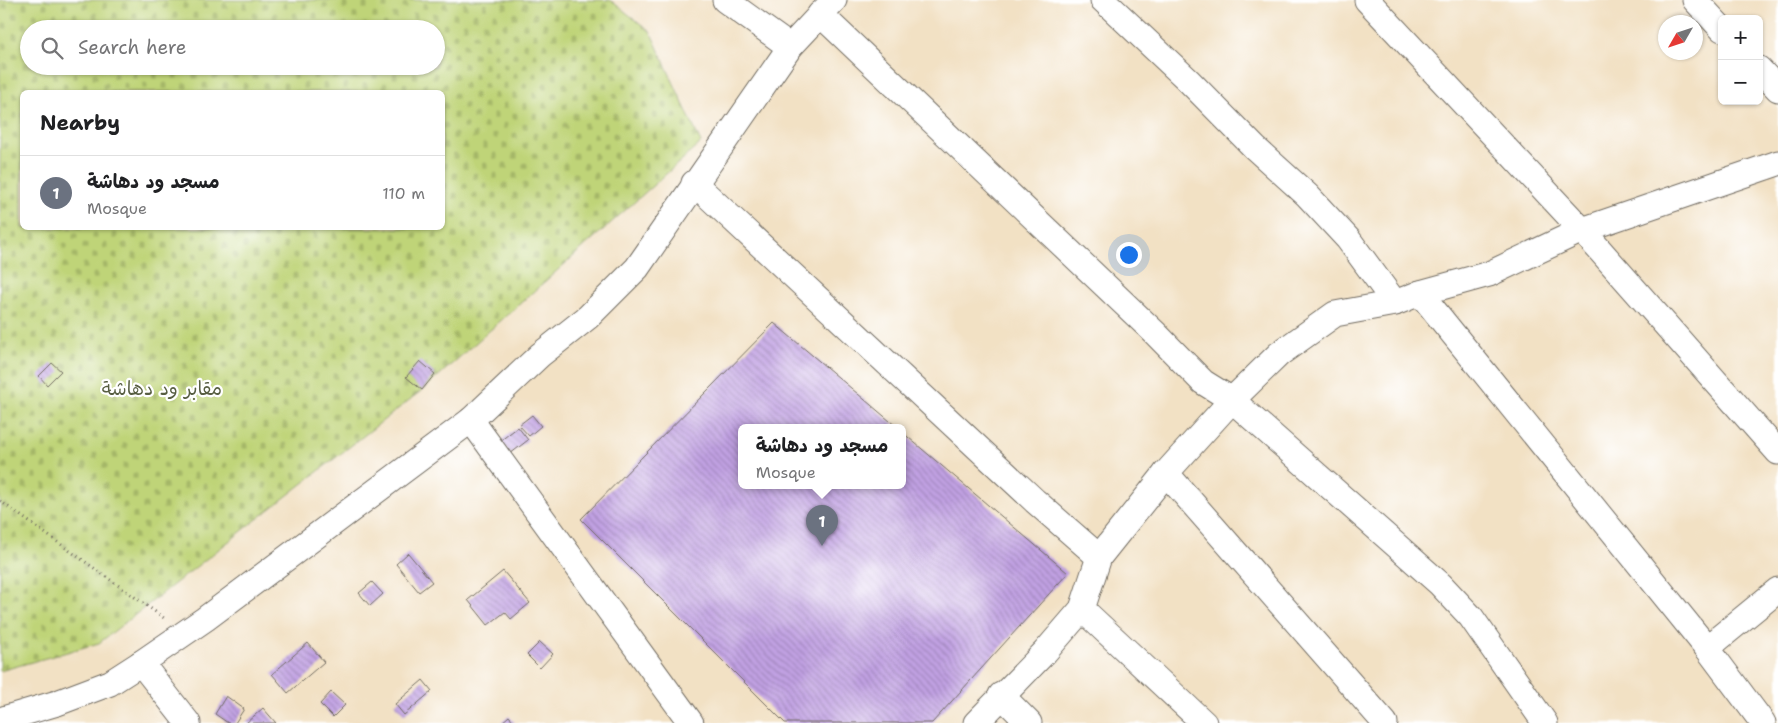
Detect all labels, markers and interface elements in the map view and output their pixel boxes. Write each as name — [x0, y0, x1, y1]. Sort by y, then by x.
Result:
north arrow — [1658, 15, 1703, 60]
map controls — [1718, 15, 1763, 105]
button: + — [1718, 15, 1763, 60]
search box — [20, 20, 445, 75]
icon: search — [38, 34, 66, 62]
text: Search here — [78, 35, 187, 60]
button: − — [1718, 60, 1763, 105]
text: Nearby — [40, 109, 120, 137]
text: مسجد ود دهاشة — [87, 169, 219, 194]
text: 1 — [52, 183, 60, 204]
text: 110 m — [382, 183, 425, 204]
text: Mosque — [87, 198, 147, 219]
your location — [1116, 242, 1142, 268]
park label: مقابر ود دهاشة — [102, 376, 222, 401]
popup — [738, 424, 906, 489]
text: مسجد ود دهاشة — [756, 433, 888, 458]
text: Mosque — [756, 462, 816, 483]
pin: 1 — [806, 505, 838, 546]

